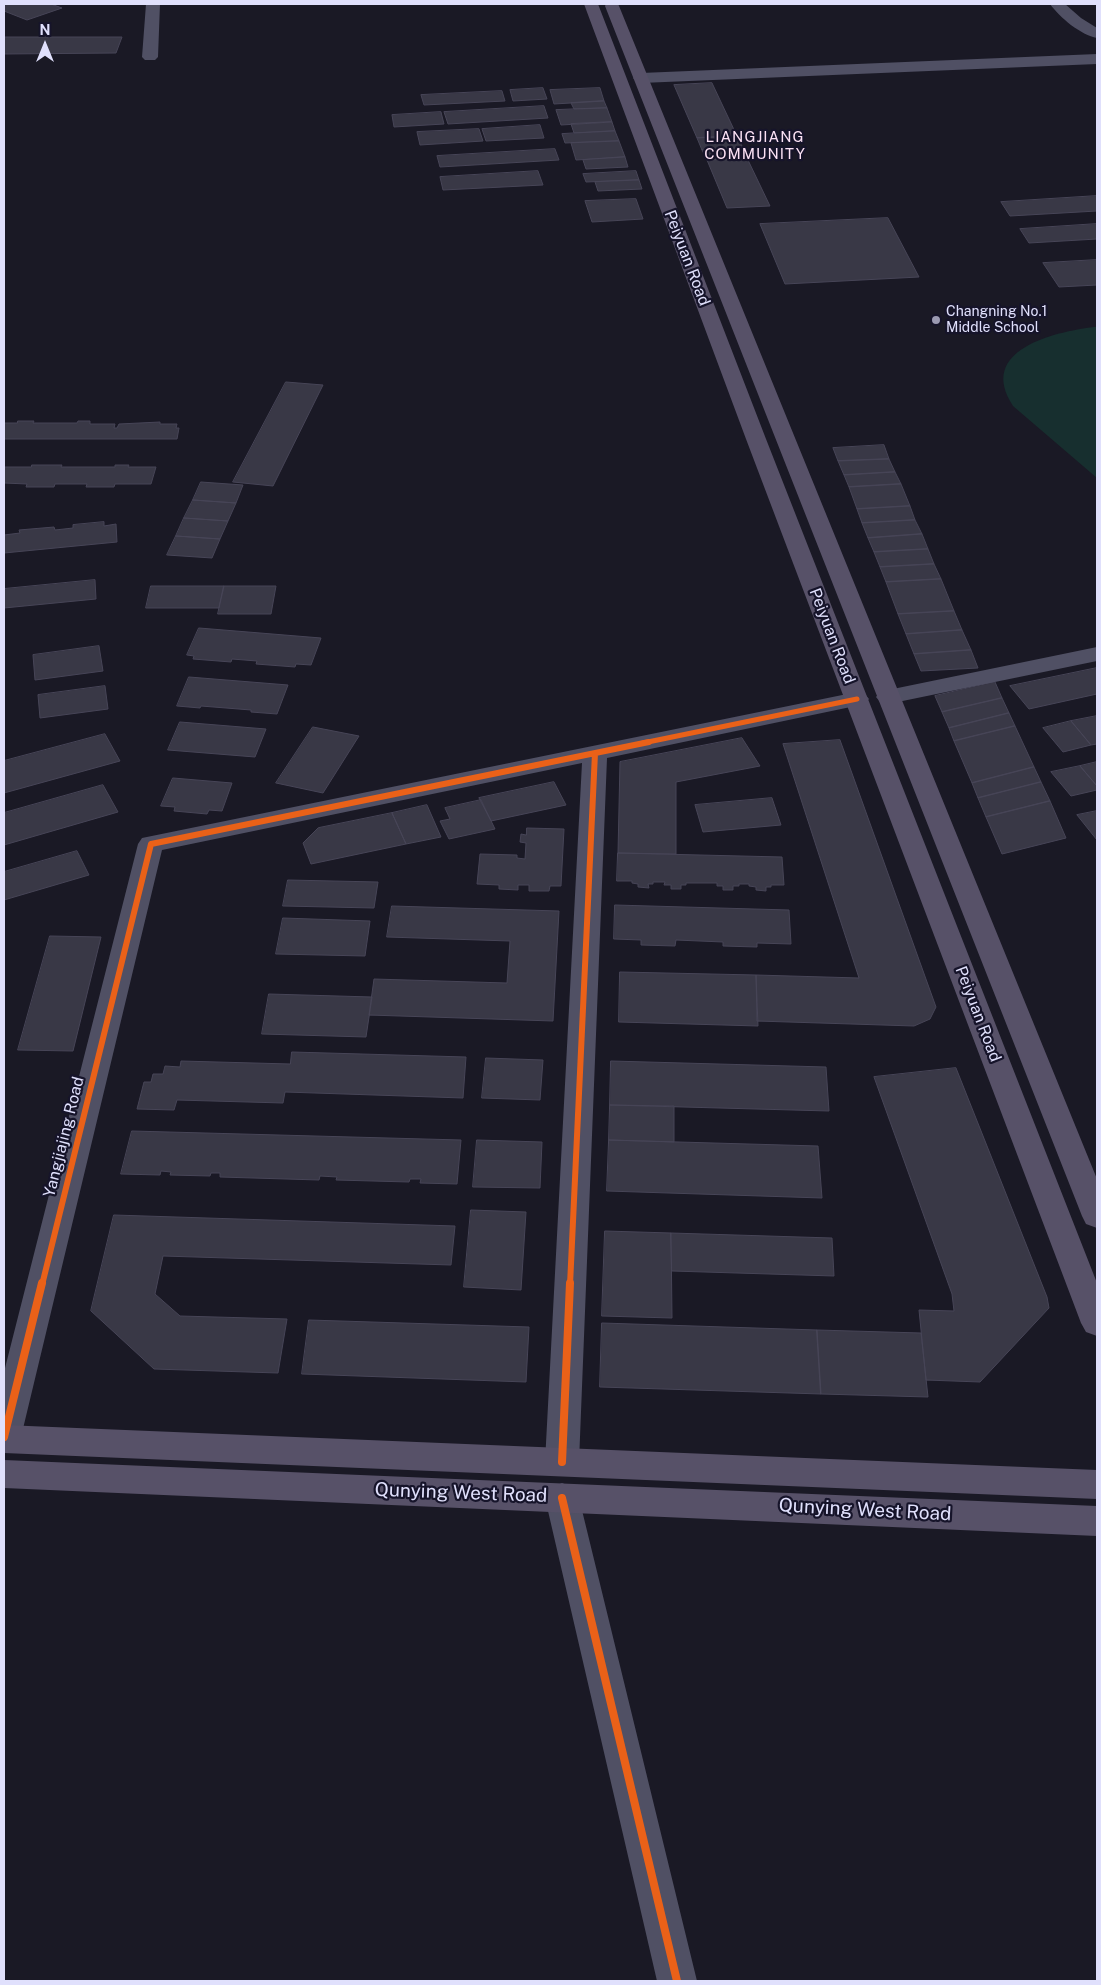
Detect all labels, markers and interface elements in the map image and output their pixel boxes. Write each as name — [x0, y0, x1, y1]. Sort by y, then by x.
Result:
north arrow — [20, 20, 70, 70]
text: N — [40, 22, 50, 38]
district label: LIANGJIANG COMMUNITY — [703, 128, 807, 163]
street label: Peiyuan Road — [660, 208, 714, 308]
place label: Changning No.1 Middle School — [946, 304, 1047, 336]
marker: Changning No.1 Middle School — [930, 314, 942, 326]
street label: Peiyuan Road — [805, 586, 859, 686]
street label: Peiyuan Road — [951, 964, 1005, 1064]
street label: Yangjiajing Road — [40, 1075, 88, 1199]
street label: Qunying West Road — [374, 1479, 548, 1507]
street label: Qunying West Road — [778, 1494, 952, 1526]

